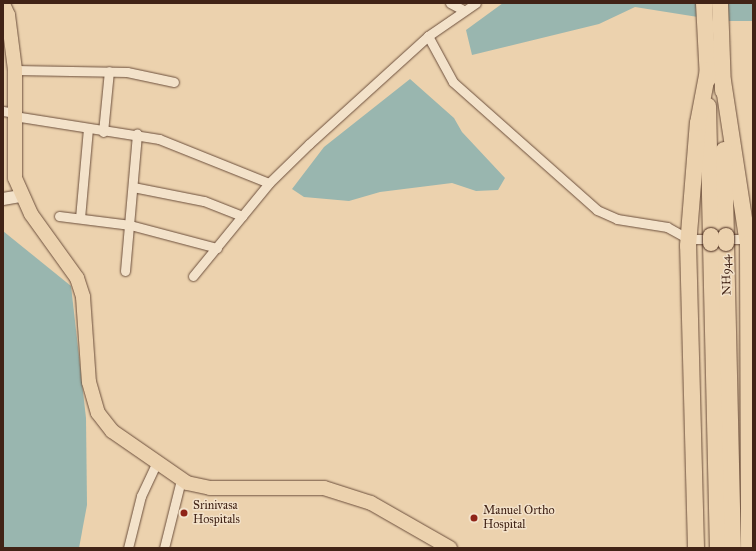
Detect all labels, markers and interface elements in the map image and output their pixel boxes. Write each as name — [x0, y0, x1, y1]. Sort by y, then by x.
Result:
street label: NH944 — [719, 255, 735, 295]
place label: Srinivasa Hospitals — [193, 499, 240, 527]
place label: Manuel Ortho Hospital — [483, 504, 555, 532]
marker: Srinivasa Hospitals — [178, 507, 190, 519]
marker: Manuel Ortho Hospital — [468, 512, 480, 524]

